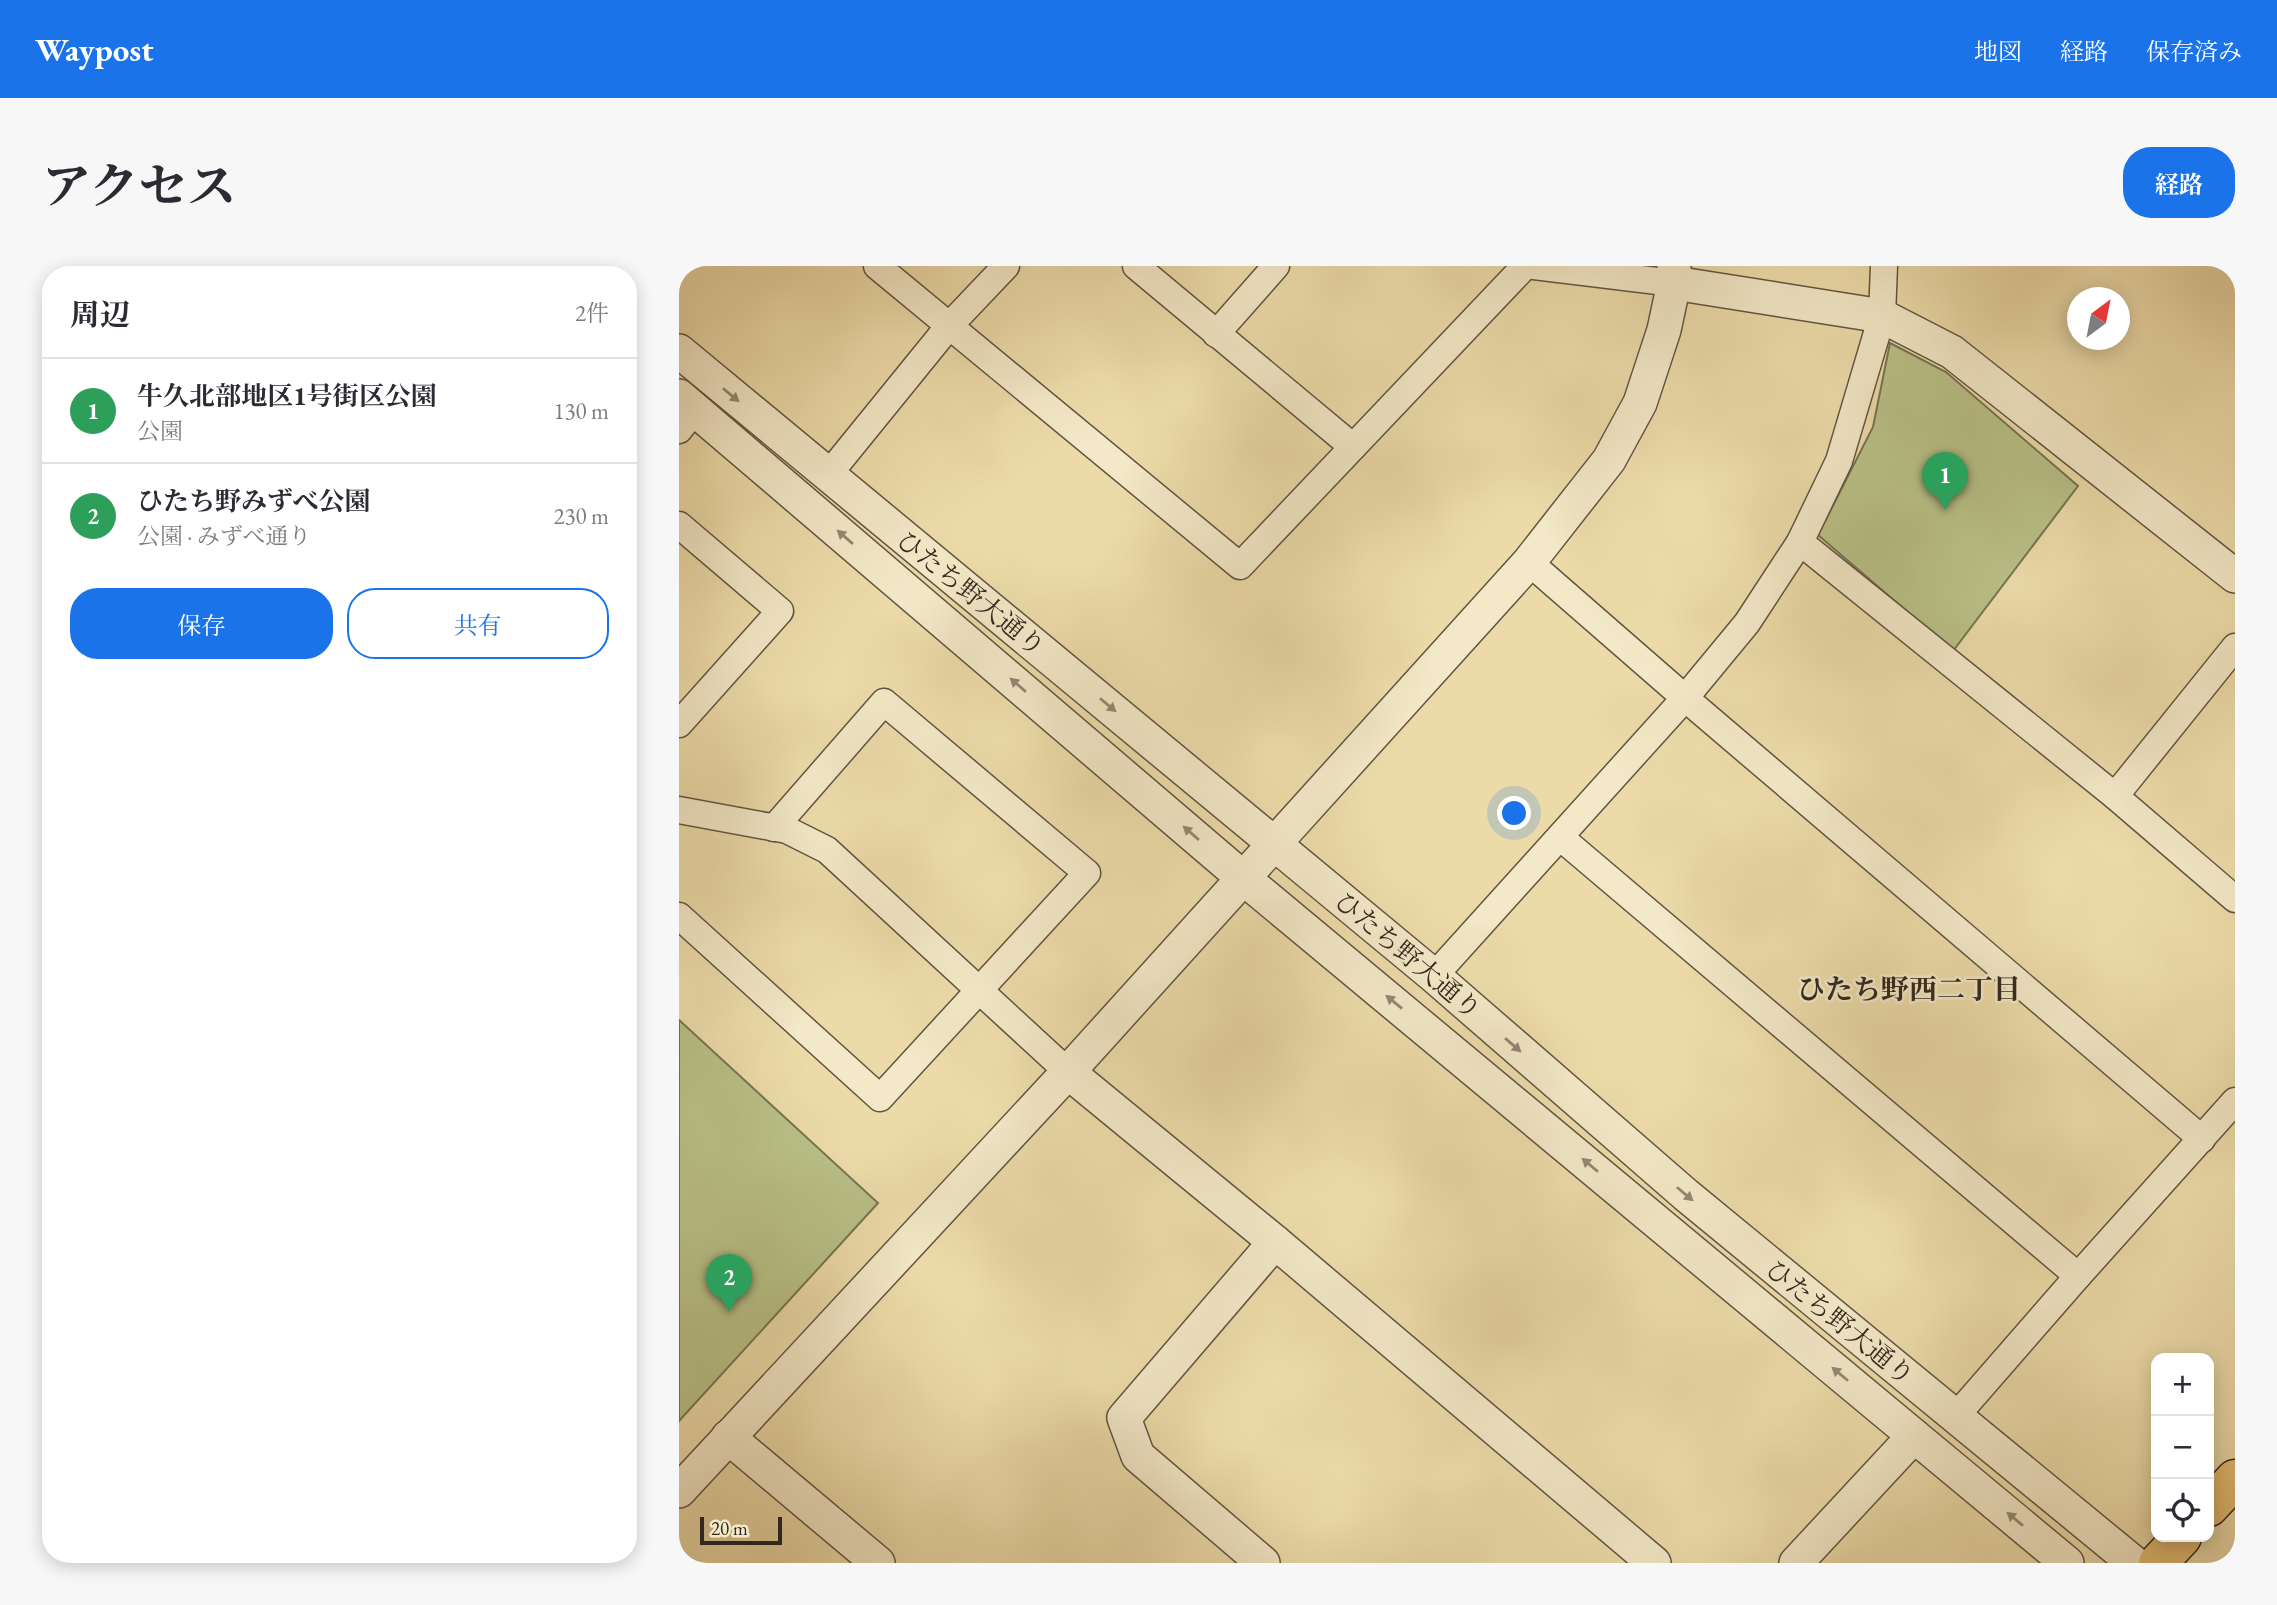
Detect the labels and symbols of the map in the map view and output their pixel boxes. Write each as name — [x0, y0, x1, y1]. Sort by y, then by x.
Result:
north arrow — [2067, 287, 2130, 350]
one-way arrow — [722, 387, 740, 402]
pin: 1 — [1922, 452, 1968, 510]
street label: ひたち野大通り — [890, 523, 1052, 663]
one-way arrow — [836, 530, 853, 545]
one-way arrow — [1009, 678, 1026, 693]
one-way arrow — [1099, 698, 1117, 713]
your location — [1497, 796, 1531, 830]
one-way arrow — [1182, 826, 1199, 841]
street label: ひたち野大通り — [1327, 883, 1489, 1027]
district label: ひたち野西二丁目 — [1797, 971, 2021, 1007]
one-way arrow — [1385, 995, 1402, 1010]
one-way arrow — [1504, 1037, 1522, 1053]
one-way arrow — [1581, 1158, 1598, 1173]
one-way arrow — [1676, 1186, 1693, 1201]
street label: ひたち野大通り — [1759, 1252, 1921, 1392]
pin: 2 — [706, 1254, 752, 1312]
one-way arrow — [1831, 1366, 1849, 1381]
one-way arrow — [2006, 1512, 2023, 1527]
scale bar — [700, 1514, 782, 1546]

